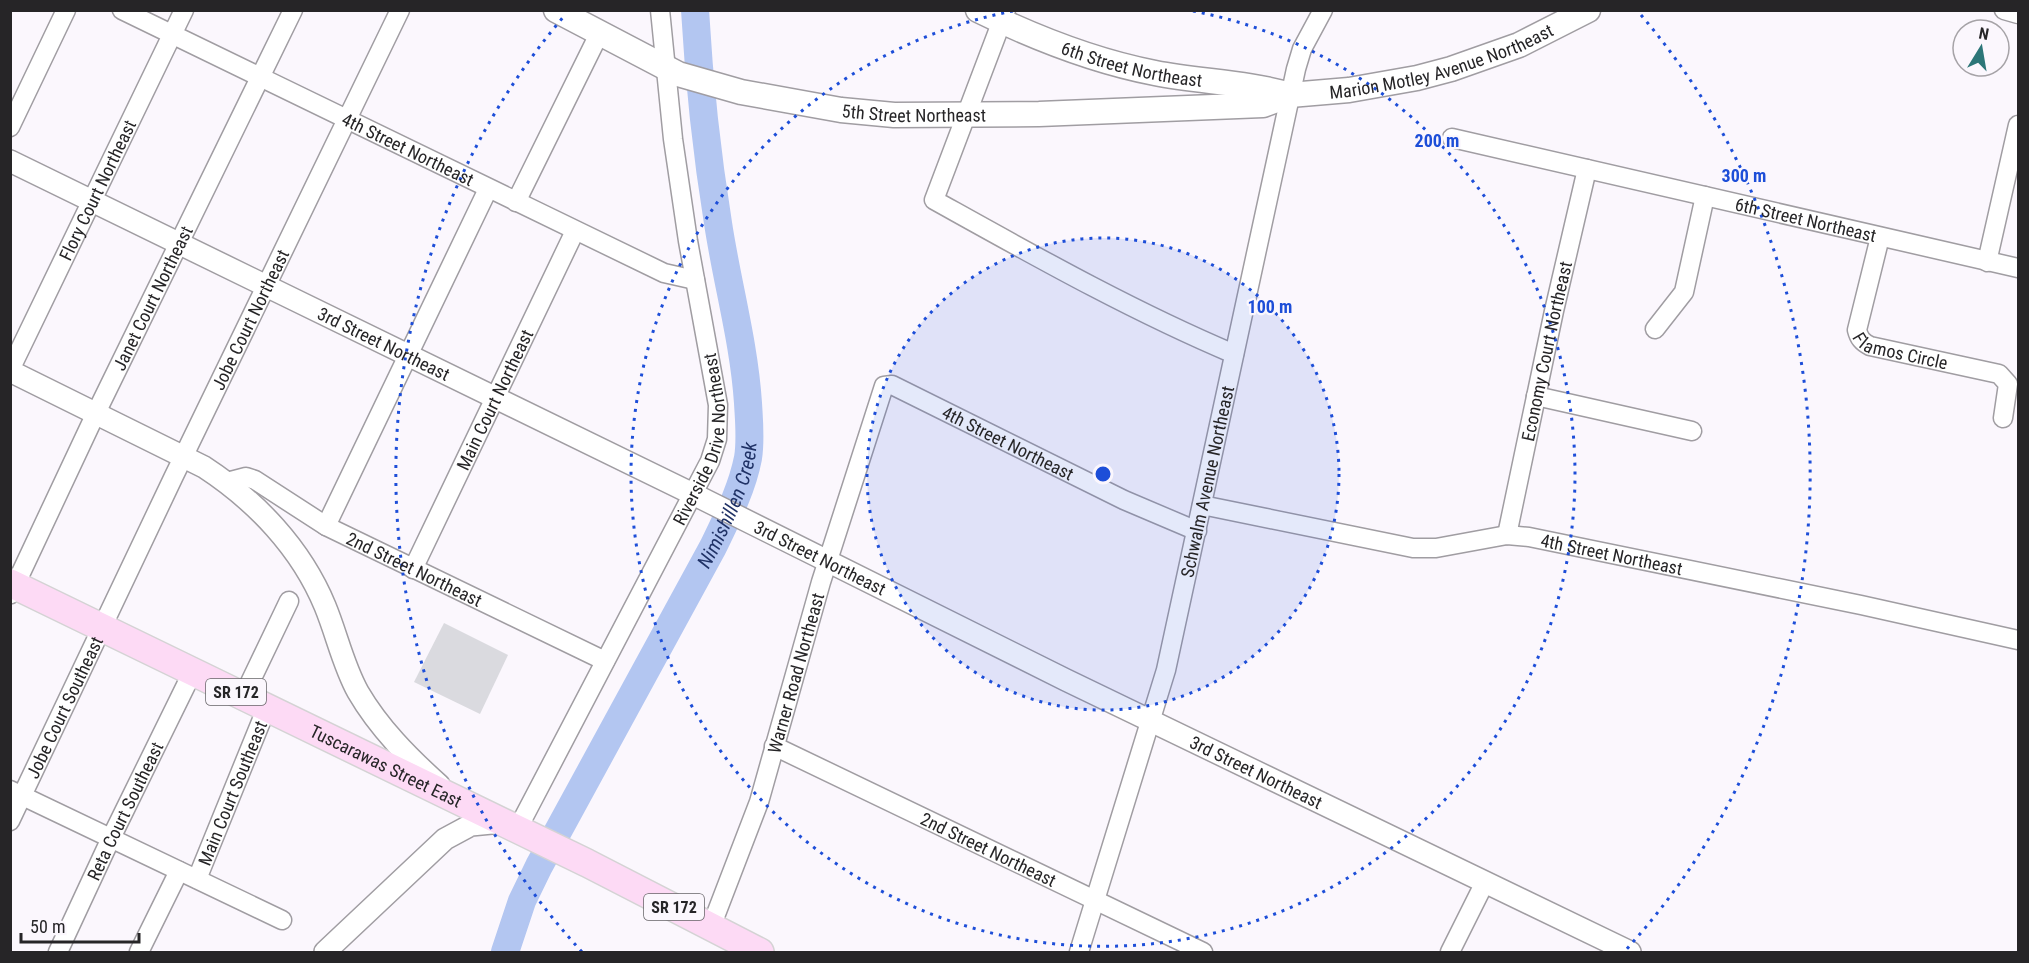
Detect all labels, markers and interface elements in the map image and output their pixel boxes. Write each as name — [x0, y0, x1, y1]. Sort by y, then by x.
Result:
north arrow — [1951, 18, 2011, 78]
street label: Marion Motley Avenue Northeast — [1329, 19, 1556, 102]
text: N — [1977, 24, 1990, 44]
street label: 6th Street Northeast — [1059, 37, 1203, 90]
street label: 5th Street Northeast — [841, 100, 986, 126]
street label: 4th Street Northeast — [339, 108, 478, 190]
street label: Flory Court Northeast — [54, 116, 140, 264]
text: 200 m — [1415, 130, 1459, 151]
text: 300 m — [1722, 165, 1766, 186]
street label: 6th Street Northeast — [1733, 193, 1878, 246]
street label: Janet Court Northeast — [108, 222, 196, 374]
street label: Jobe Court Northeast — [207, 246, 293, 393]
street label: Economy Court Northeast — [1517, 259, 1576, 443]
text: 100 m — [1248, 296, 1292, 317]
street label: 3rd Street Northeast — [314, 302, 453, 384]
street label: Main Court Northeast — [452, 326, 537, 473]
street label: Flamos Circle — [1849, 328, 1950, 373]
street label: Riverside Drive Northeast — [668, 352, 729, 528]
street label: Schwalm Avenue Northeast — [1176, 384, 1238, 579]
street label: 4th Street Northeast — [939, 401, 1077, 484]
water label: Nimishillen Creek — [692, 440, 762, 572]
centre of rings — [1093, 464, 1113, 484]
street label: 3rd Street Northeast — [751, 516, 890, 599]
street label: 2nd Street Northeast — [343, 527, 486, 610]
street label: 4th Street Northeast — [1539, 529, 1684, 579]
street label: Warner Road Northeast — [763, 590, 828, 755]
street label: Jobe Court Southeast — [21, 633, 107, 781]
road number: SR 172 — [206, 679, 266, 705]
street label: Main Court Southeast — [193, 717, 271, 868]
street label: Tuscarawas Street East — [307, 720, 465, 811]
street label: 3rd Street Northeast — [1187, 731, 1326, 813]
street label: Reta Court Southeast — [82, 738, 167, 884]
street label: 2nd Street Northeast — [917, 808, 1060, 890]
road number: SR 172 — [644, 894, 704, 920]
scale bar — [21, 906, 140, 944]
text: 50 m — [30, 916, 65, 937]

